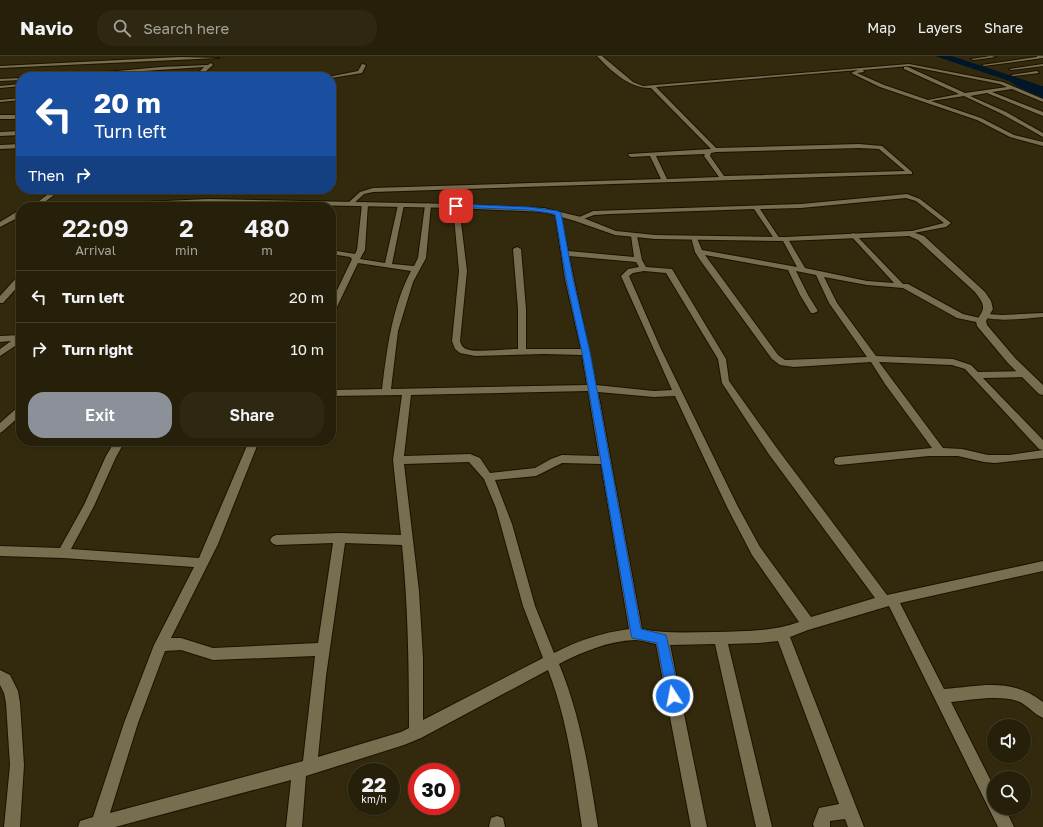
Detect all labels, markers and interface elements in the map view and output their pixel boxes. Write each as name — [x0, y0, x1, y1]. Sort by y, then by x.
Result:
search box — [97, 10, 377, 46]
text: Navio — [20, 16, 73, 39]
icon: search — [111, 17, 133, 39]
text: Search here — [143, 19, 229, 37]
text: Map — [867, 19, 896, 36]
text: Layers — [918, 19, 962, 36]
text: Share — [984, 19, 1023, 36]
text: 20 m — [94, 86, 161, 119]
icon: left — [28, 88, 80, 140]
text: Turn left — [94, 120, 167, 142]
icon: right — [72, 164, 94, 186]
text: Then — [28, 166, 64, 184]
pin — [439, 189, 473, 223]
icon: arrive — [445, 195, 467, 217]
text: 22:09 — [62, 213, 129, 242]
text: 2 — [179, 213, 194, 242]
text: 480 — [244, 213, 290, 242]
text: Arrival — [75, 242, 116, 258]
text: min — [175, 242, 198, 258]
text: m — [261, 242, 273, 258]
icon: left — [28, 286, 50, 308]
text: Turn left — [62, 288, 124, 306]
text: 20 m — [289, 288, 324, 306]
icon: right — [28, 338, 50, 360]
text: Turn right — [62, 340, 133, 358]
text: 10 m — [290, 340, 324, 358]
button: Exit — [28, 392, 172, 438]
button: Share — [180, 392, 324, 438]
position arrow — [652, 675, 694, 717]
map controls — [987, 719, 1031, 815]
button: sound — [987, 719, 1031, 763]
speed limit sign: 30 — [408, 763, 460, 815]
button: search — [987, 771, 1031, 815]
text: 22 — [362, 772, 386, 796]
text: km/h — [361, 793, 387, 805]

